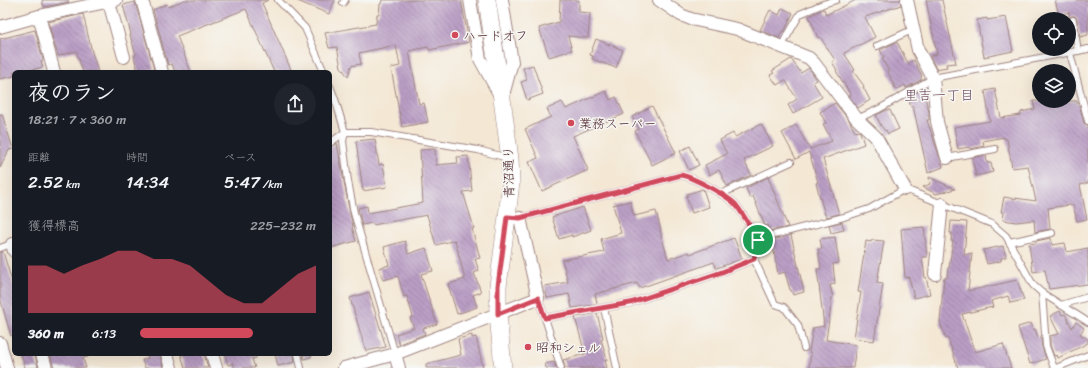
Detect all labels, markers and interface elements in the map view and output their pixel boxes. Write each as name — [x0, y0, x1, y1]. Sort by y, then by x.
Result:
map controls — [1032, 12, 1076, 108]
button: locate — [1032, 12, 1076, 56]
place label: ハードオフ — [463, 24, 528, 47]
marker: ハードオフ — [450, 30, 460, 40]
button: layers — [1032, 64, 1076, 108]
text: 夜のラン — [28, 73, 116, 112]
button: share — [274, 83, 316, 125]
district label: 里吉一丁目 — [904, 83, 974, 108]
text: 18:21 · 7 × 360 m — [28, 108, 126, 131]
place label: 業務スーパー — [579, 112, 656, 135]
marker: 業務スーパー — [566, 118, 576, 128]
street label: 青沼通り — [497, 146, 520, 198]
text: 距離 — [28, 148, 50, 167]
text: 時間 — [126, 148, 148, 167]
text: ペース — [224, 148, 256, 167]
text: 2.52 — [28, 167, 63, 197]
text: 14:34 — [126, 167, 169, 197]
text: 5:47 — [224, 167, 260, 197]
text: km — [63, 175, 80, 194]
text: /km — [260, 175, 282, 194]
text: 獲得標高 — [28, 214, 80, 237]
text: 225–232 m — [250, 214, 316, 237]
pin — [741, 223, 775, 257]
icon: arrive — [747, 229, 769, 251]
text: 360 m — [28, 322, 64, 345]
text: 6:13 — [92, 322, 116, 345]
place label: 昭和シェル — [536, 336, 601, 359]
marker: 昭和シェル — [523, 342, 533, 352]

